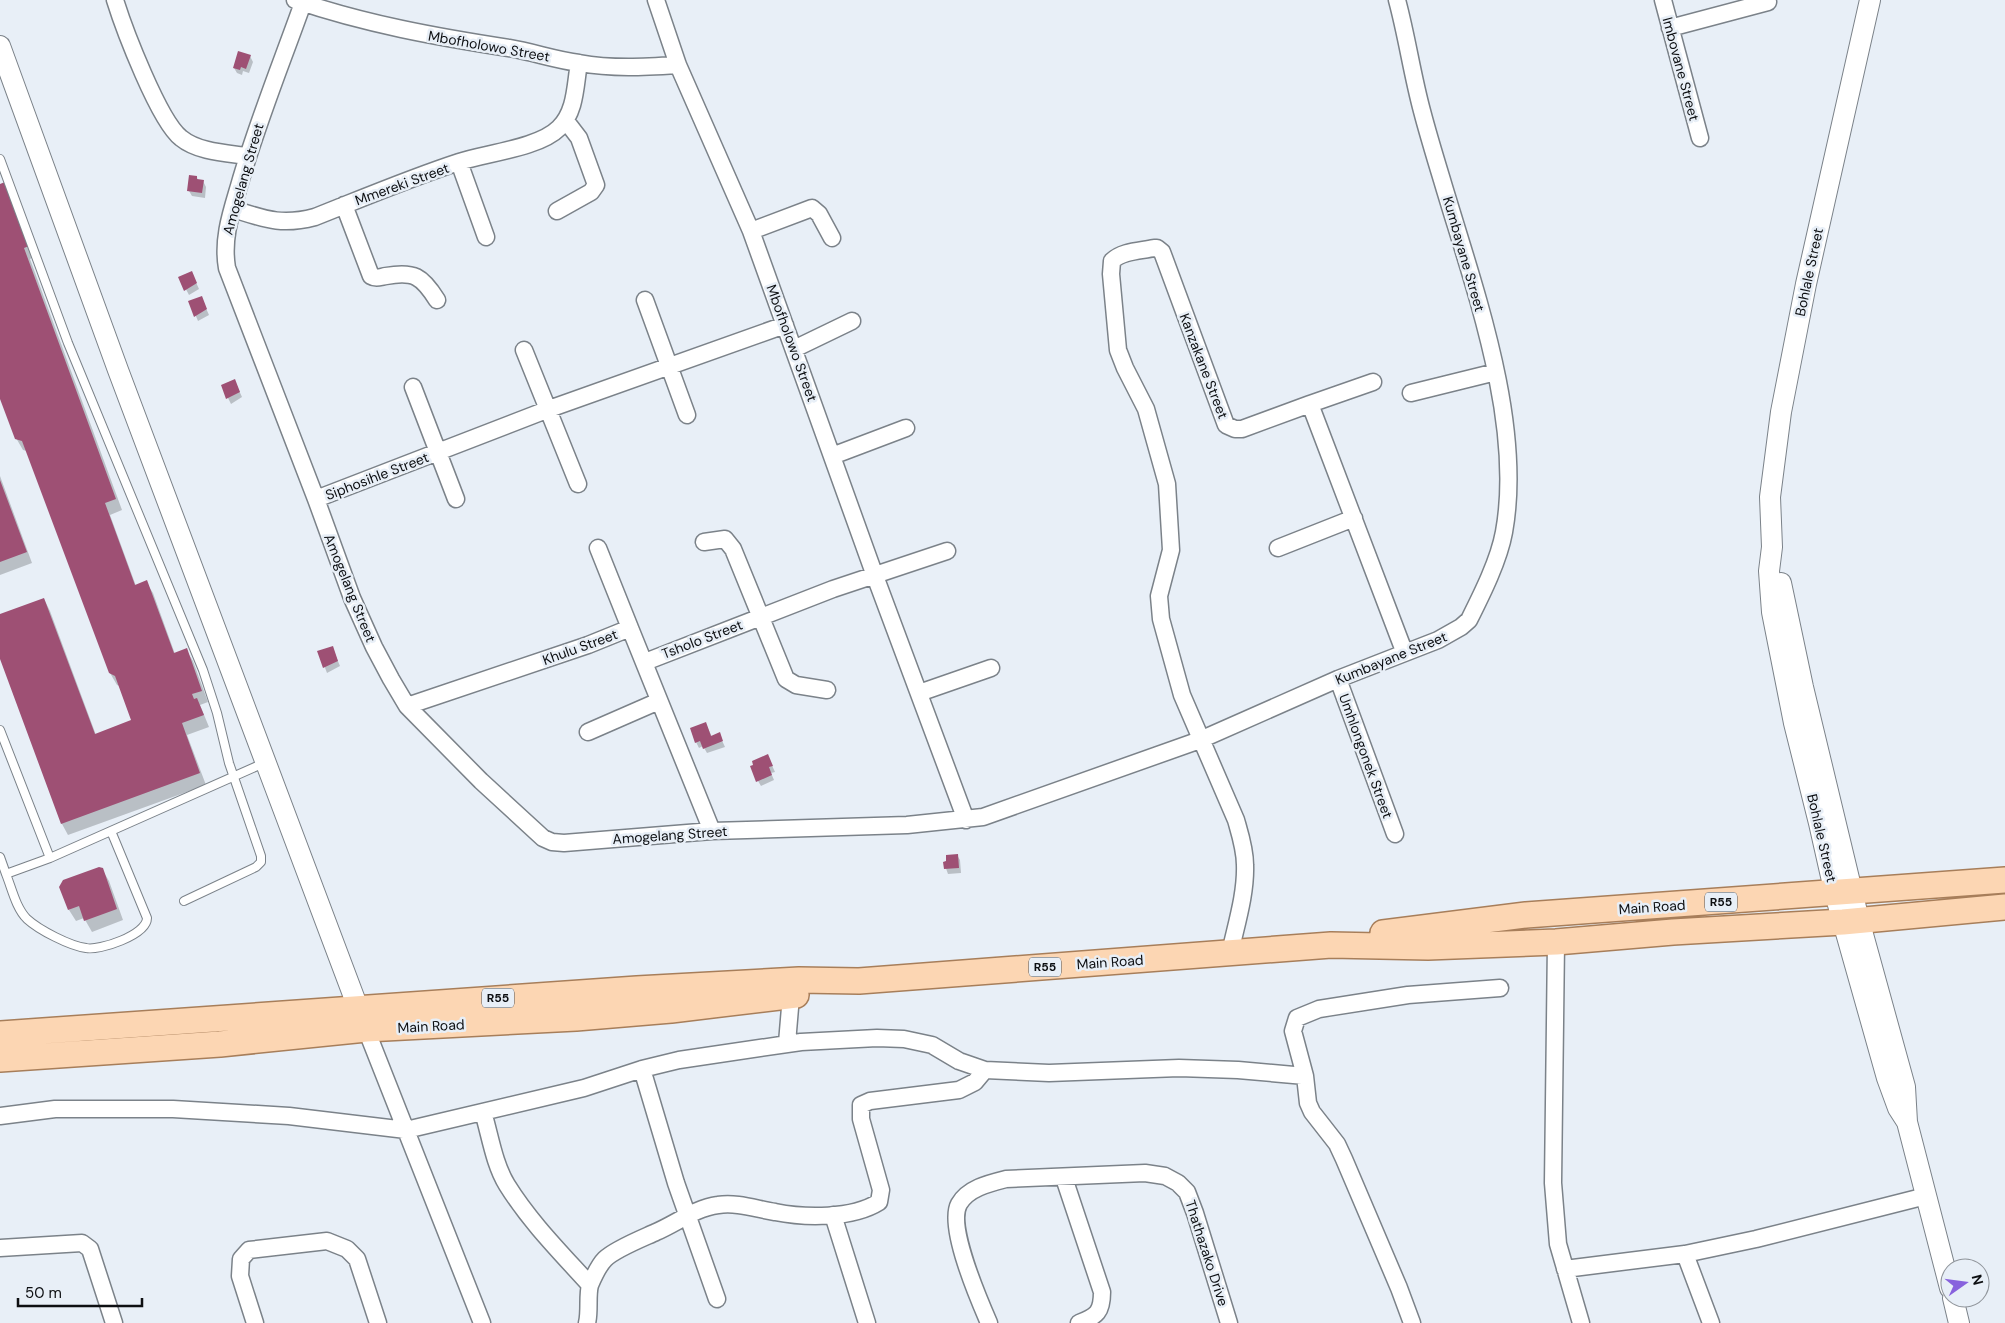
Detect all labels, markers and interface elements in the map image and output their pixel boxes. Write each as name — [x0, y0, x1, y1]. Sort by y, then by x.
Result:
street label: Imbovane Street — [1659, 15, 1703, 123]
street label: Mbofholowo Street — [427, 26, 551, 66]
street label: Amogelang Street — [218, 121, 268, 237]
street label: Mmereki Street — [352, 159, 452, 209]
street label: Kumbayane Street — [1439, 194, 1489, 314]
street label: Bohlale Street — [1791, 226, 1827, 318]
street label: Mbofholowo Street — [762, 282, 822, 404]
street label: Kanzakane Street — [1176, 311, 1232, 421]
street label: Siphosihle Street — [323, 448, 431, 504]
street label: Amogelang Street — [320, 531, 380, 645]
street label: Tsholo Street — [659, 615, 745, 663]
street label: Khulu Street — [540, 625, 620, 669]
street label: Kumbayane Street — [1332, 627, 1450, 689]
street label: Umhlongonek Street — [1335, 691, 1397, 821]
street label: Bohlale Street — [1803, 792, 1841, 884]
street label: Amogelang Street — [612, 822, 728, 848]
road number: R55 — [1705, 892, 1737, 912]
street label: Main Road — [1618, 896, 1686, 918]
street label: Main Road — [1076, 951, 1144, 973]
road number: R55 — [1029, 958, 1061, 976]
road number: R55 — [482, 988, 514, 1008]
street label: Main Road — [397, 1015, 465, 1037]
street label: Thathazako Drive — [1181, 1198, 1233, 1308]
north arrow — [1940, 1258, 1990, 1308]
text: N — [1968, 1273, 1988, 1287]
scale bar — [18, 1276, 141, 1308]
text: 50 m — [25, 1283, 62, 1303]

